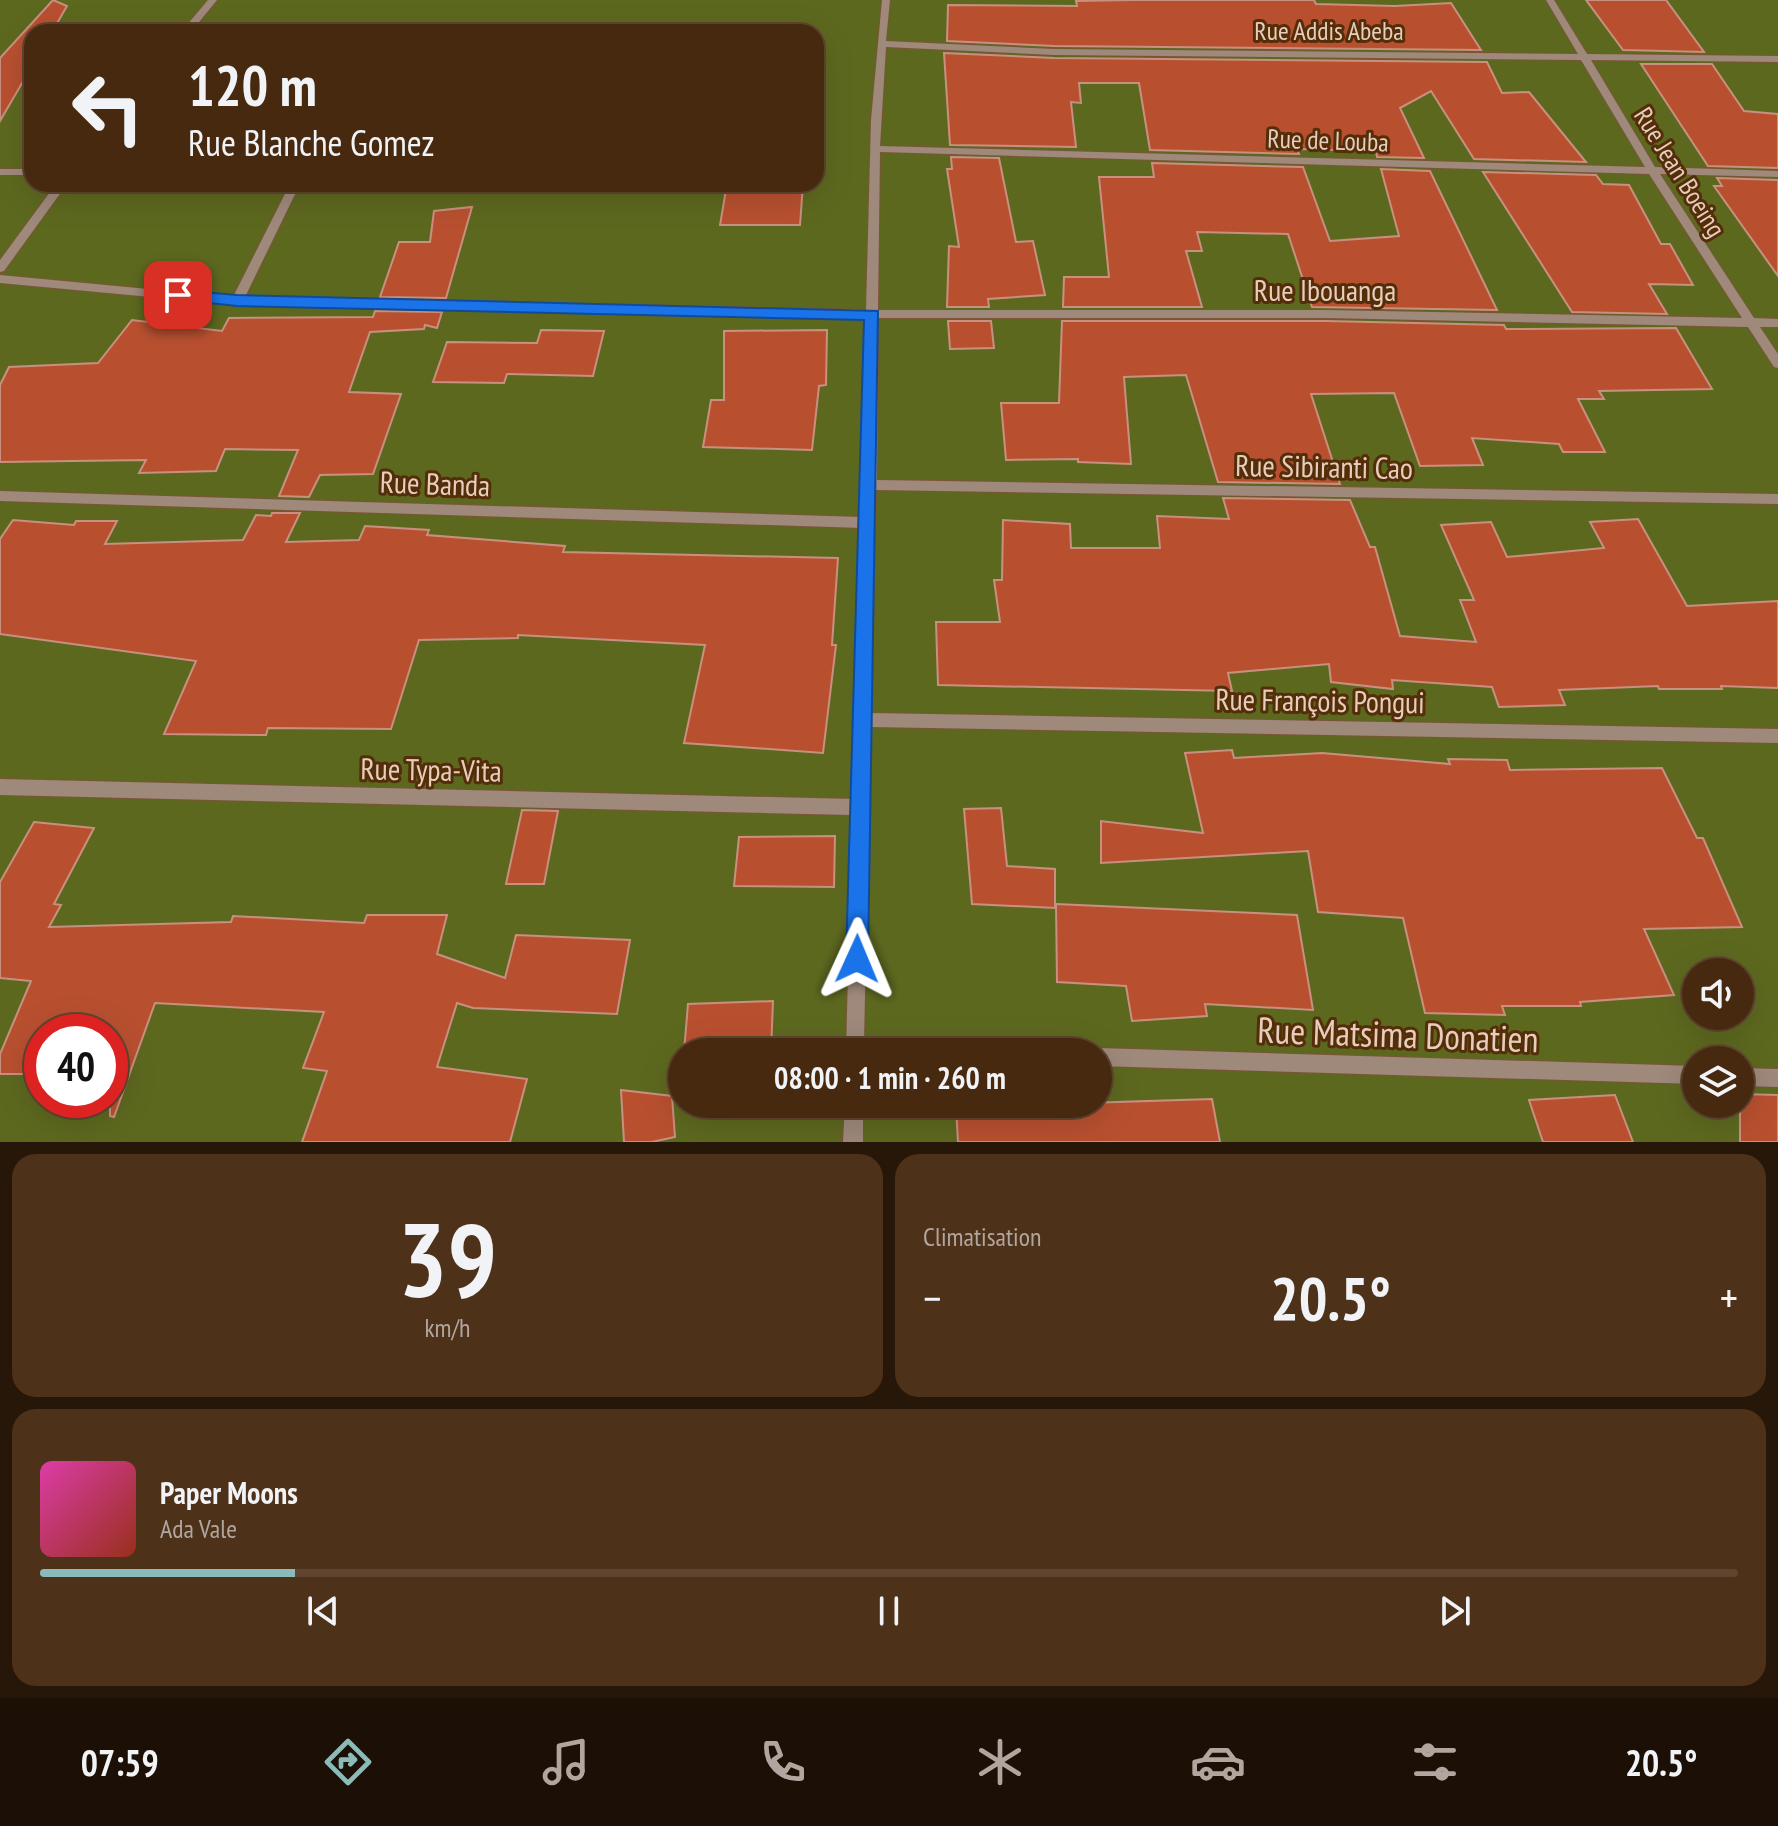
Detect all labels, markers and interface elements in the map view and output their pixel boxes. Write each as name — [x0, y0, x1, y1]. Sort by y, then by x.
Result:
street label: Rue Addis Abeba — [1254, 14, 1404, 47]
text: 120 m — [188, 49, 317, 121]
icon: left — [56, 56, 160, 160]
street label: Rue Jean Boeing — [1627, 101, 1733, 243]
text: Rue Blanche Gomez — [188, 119, 434, 166]
street label: Rue de Louba — [1267, 121, 1389, 159]
pin — [144, 261, 212, 329]
street label: Rue Ibouanga — [1254, 270, 1396, 309]
icon: arrive — [156, 273, 200, 317]
street label: Rue Sibiranti Cao — [1235, 445, 1413, 487]
street label: Rue Banda — [379, 462, 491, 504]
street label: Rue François Pongui — [1215, 679, 1425, 721]
street label: Rue Typa-Vita — [360, 748, 502, 790]
position arrow — [815, 917, 899, 1001]
map controls — [1682, 958, 1754, 1118]
button: sound — [1682, 958, 1754, 1030]
street label: Rue Matsima Donatien — [1257, 1006, 1539, 1062]
speed limit sign: 40 — [24, 1014, 128, 1118]
button: layers — [1682, 1046, 1754, 1118]
text: 08:00 · 1 min · 260 m — [774, 1058, 1006, 1097]
text: 39 — [398, 1191, 497, 1326]
text: Climatisation — [923, 1220, 1041, 1253]
text: 20.5° — [1270, 1259, 1391, 1337]
text: − — [923, 1269, 941, 1326]
text: + — [1720, 1269, 1738, 1326]
text: km/h — [424, 1311, 471, 1344]
text: Paper Moons — [160, 1473, 298, 1512]
text: Ada Vale — [160, 1512, 237, 1545]
icon: previous — [301, 1589, 345, 1633]
icon: pause — [867, 1589, 911, 1633]
icon: next — [1433, 1589, 1477, 1633]
icon: directions — [320, 1734, 376, 1790]
icon: music — [538, 1734, 594, 1790]
icon: phone — [755, 1734, 811, 1790]
icon: climate — [972, 1734, 1028, 1790]
icon: car — [1190, 1734, 1246, 1790]
icon: filters — [1407, 1734, 1463, 1790]
text: 07:59 — [81, 1739, 159, 1786]
text: 20.5° — [1625, 1739, 1697, 1786]

